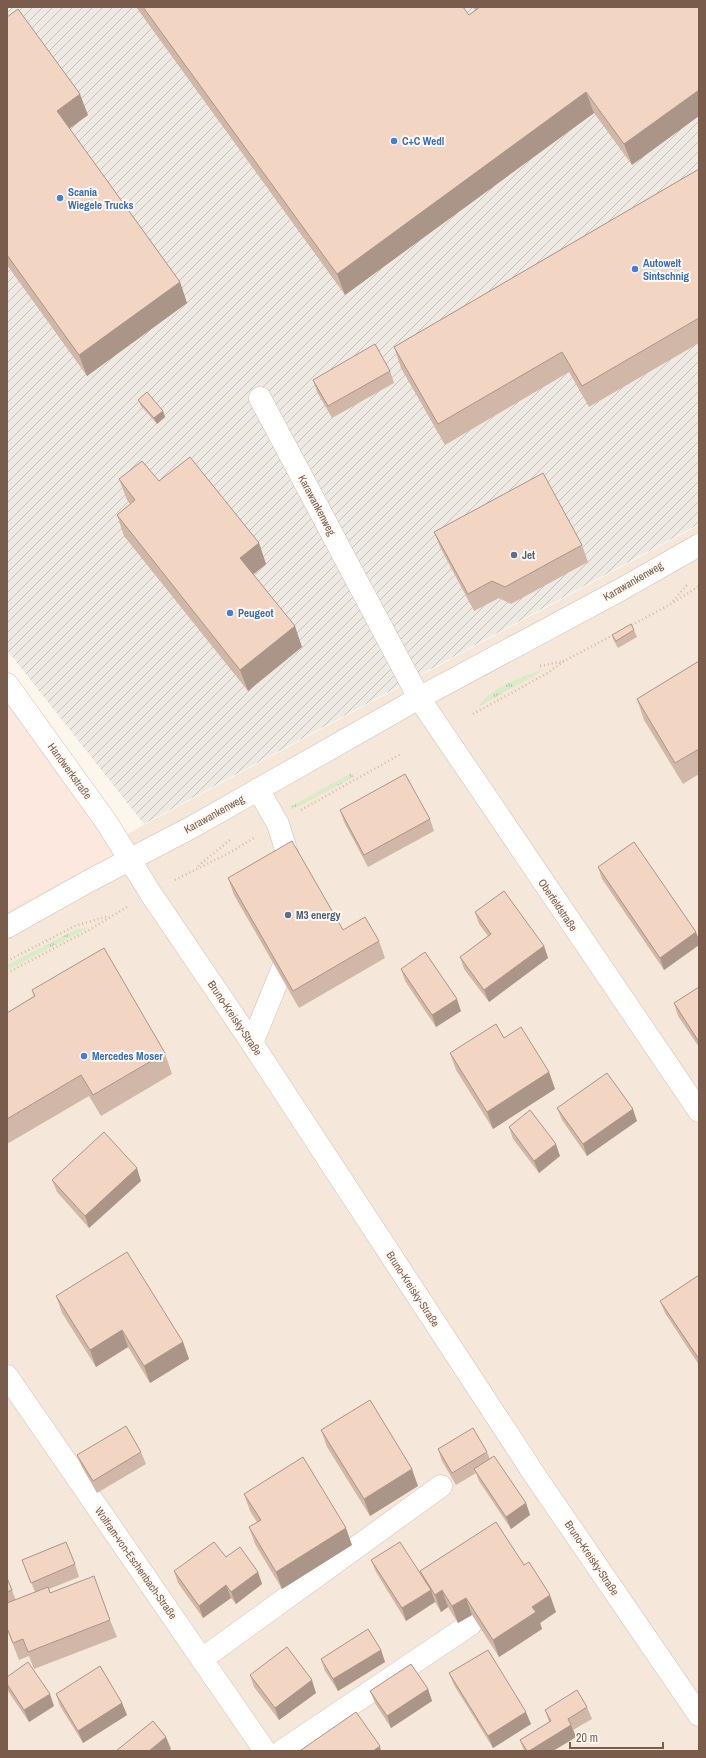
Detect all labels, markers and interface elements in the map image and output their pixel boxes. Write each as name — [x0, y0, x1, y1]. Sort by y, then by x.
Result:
place label: C+C Wedl — [402, 134, 444, 148]
marker: C+C Wedl — [389, 136, 399, 146]
place label: Scania Wiegele Trucks — [68, 185, 134, 212]
marker: Scania Wiegele Trucks — [55, 193, 65, 203]
place label: Autowelt Sintschnig — [643, 256, 690, 283]
marker: Autowelt Sintschnig — [630, 264, 640, 274]
street label: Karawankenweg — [295, 472, 339, 538]
place label: Jet — [522, 548, 535, 562]
marker: Jet — [509, 550, 519, 560]
street label: Karawankenweg — [601, 558, 665, 604]
place label: Peugeot — [238, 606, 274, 620]
marker: Peugeot — [225, 608, 235, 618]
street label: Handwerkstraße — [45, 740, 95, 802]
street label: Karawankenweg — [181, 792, 247, 836]
street label: Oberfeldstraße — [535, 876, 581, 934]
place label: M3 energy — [296, 908, 341, 922]
marker: M3 energy — [283, 910, 293, 920]
street label: Bruno-Kreisky-Straße — [205, 978, 265, 1058]
place label: Mercedes Moser — [92, 1049, 163, 1063]
marker: Mercedes Moser — [79, 1051, 89, 1061]
street label: Bruno-Kreisky-Straße — [383, 1249, 443, 1329]
street label: Wolfram-von-Eschenbach-Straße — [92, 1504, 180, 1622]
street label: Bruno-Kreisky-Straße — [562, 1518, 622, 1598]
scale bar — [570, 1724, 663, 1750]
text: 20 m — [576, 1730, 598, 1746]

